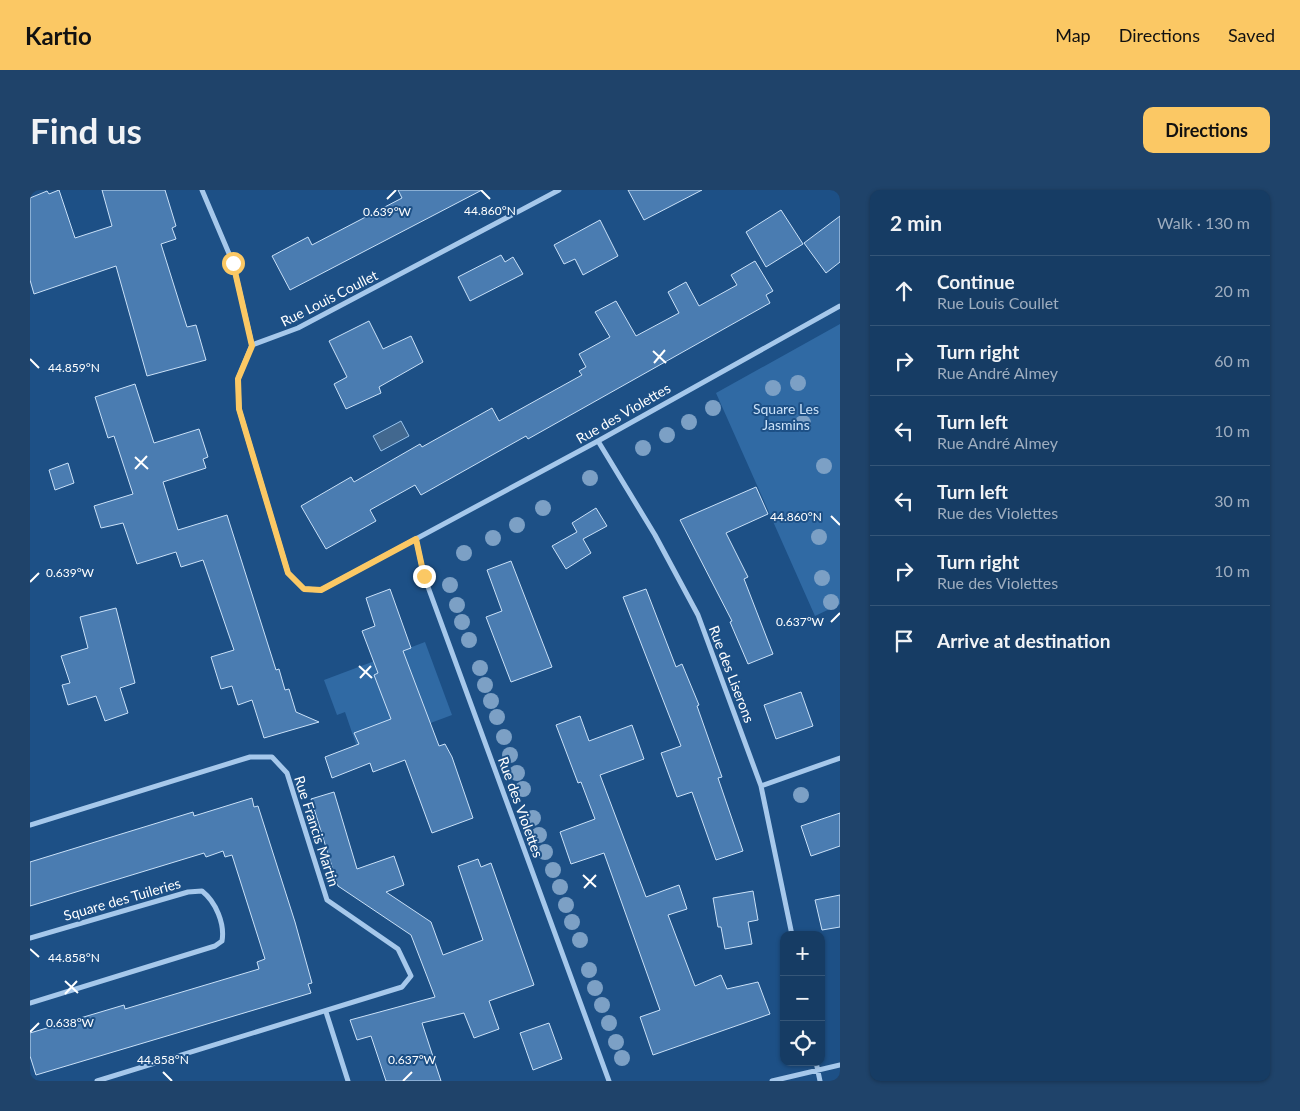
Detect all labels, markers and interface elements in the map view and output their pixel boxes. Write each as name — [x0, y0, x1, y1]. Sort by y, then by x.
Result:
text: Kartio — [25, 21, 92, 50]
text: Map — [1055, 24, 1091, 46]
text: Directions — [1119, 24, 1200, 46]
text: Saved — [1228, 24, 1275, 46]
button: Directions — [1143, 107, 1270, 153]
text: Find us — [30, 109, 142, 151]
text: 44.860°N — [464, 203, 516, 218]
text: 0.639°W — [363, 204, 412, 219]
text: 2 min — [890, 210, 942, 235]
text: Walk · 130 m — [1157, 213, 1250, 232]
route start — [222, 252, 245, 275]
street label: Rue Louis Coullet — [278, 266, 380, 330]
text: Continue — [937, 270, 1015, 293]
icon: ahead — [890, 277, 918, 305]
text: 20 m — [1214, 281, 1250, 300]
text: Rue Louis Coullet — [937, 293, 1059, 312]
text: Turn right — [937, 340, 1019, 363]
icon: right — [890, 347, 918, 375]
text: 60 m — [1214, 351, 1250, 370]
text: 44.859°N — [48, 360, 100, 375]
text: Rue André Almey — [937, 363, 1058, 382]
street label: Rue des Violettes — [573, 379, 673, 447]
park label: Square Les Jasmins — [753, 400, 819, 433]
text: Turn left — [937, 410, 1008, 433]
icon: left — [890, 417, 918, 445]
text: 10 m — [1214, 421, 1250, 440]
text: Rue André Almey — [937, 433, 1058, 452]
text: Turn left — [937, 480, 1008, 503]
icon: left — [890, 487, 918, 515]
text: 30 m — [1214, 491, 1250, 510]
text: Rue des Violettes — [937, 503, 1058, 522]
text: 44.860°N — [770, 509, 822, 524]
text: Turn right — [937, 550, 1019, 573]
icon: right — [890, 557, 918, 585]
text: 10 m — [1214, 561, 1250, 580]
text: 0.639°W — [46, 565, 95, 580]
route end — [413, 565, 436, 588]
text: Rue des Violettes — [937, 573, 1058, 592]
text: 0.637°W — [776, 614, 825, 629]
street label: Rue des Liserons — [706, 623, 758, 725]
icon: arrive — [890, 627, 918, 655]
text: Arrive at destination — [937, 629, 1110, 652]
street label: Rue des Violettes — [495, 754, 547, 860]
street label: Rue Francis Martin — [291, 774, 343, 888]
street label: Square des Tuileries — [62, 874, 182, 924]
map controls — [780, 931, 825, 1066]
button: + — [780, 931, 825, 976]
text: 44.858°N — [48, 950, 100, 965]
button: − — [780, 976, 825, 1021]
text: 0.638°W — [46, 1015, 95, 1030]
button: locate — [780, 1021, 825, 1066]
text: 44.858°N — [137, 1052, 189, 1067]
text: 0.637°W — [388, 1052, 437, 1067]

